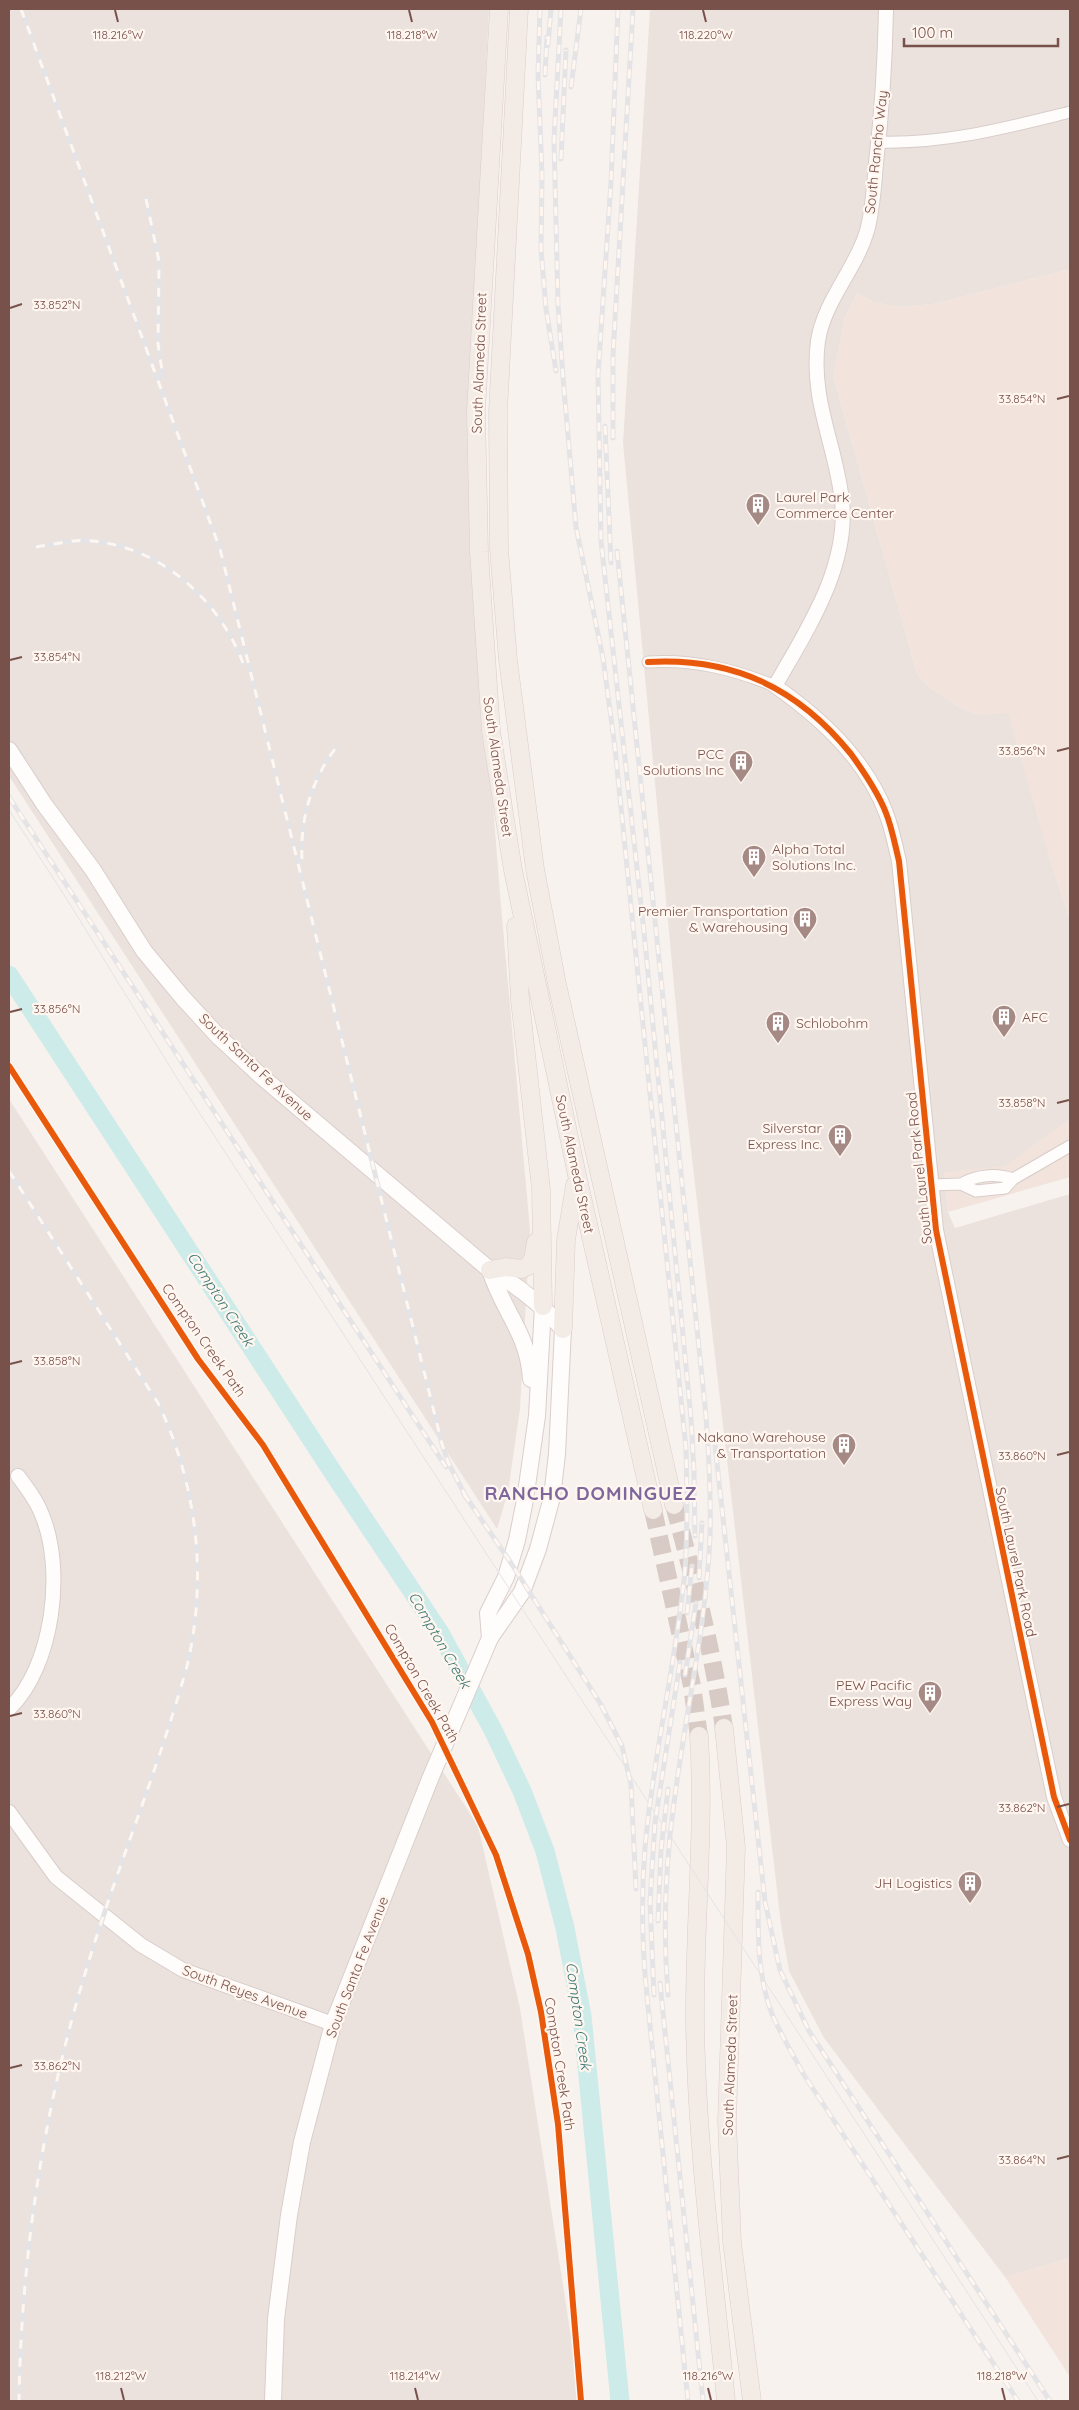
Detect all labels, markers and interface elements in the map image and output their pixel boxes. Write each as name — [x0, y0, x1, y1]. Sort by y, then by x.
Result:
scale bar — [904, 15, 1058, 47]
text: 100 m — [912, 23, 953, 42]
text: 118.216°W — [93, 27, 144, 42]
text: 118.218°W — [387, 27, 438, 42]
text: 118.220°W — [679, 27, 733, 42]
street label: South Rancho Way — [861, 89, 891, 215]
street label: South Alameda Street — [468, 292, 490, 434]
text: 33.852°N — [33, 297, 81, 312]
text: 33.854°N — [999, 391, 1045, 406]
place label: Laurel Park Commerce Center — [776, 488, 895, 522]
building icon: Laurel Park Commerce Center — [745, 492, 771, 526]
text: 33.854°N — [34, 649, 80, 664]
street label: South Alameda Street — [479, 696, 517, 838]
text: 33.856°N — [999, 743, 1045, 758]
place label: PCC Solutions Inc — [643, 745, 724, 779]
building icon: PCC Solutions Inc — [728, 749, 754, 783]
place label: Alpha Total Solutions Inc. — [772, 840, 856, 874]
building icon: Alpha Total Solutions Inc. — [741, 844, 767, 878]
place label: Premier Transportation & Warehousing — [638, 902, 788, 936]
building icon: Premier Transportation & Warehousing — [792, 906, 818, 940]
text: 33.856°N — [34, 1001, 80, 1016]
building icon: AFC — [991, 1004, 1017, 1038]
place label: AFC — [1022, 1008, 1048, 1026]
street label: South Santa Fe Avenue — [195, 1009, 317, 1125]
building icon: Schlobohm — [765, 1010, 791, 1044]
place label: Schlobohm — [796, 1014, 868, 1032]
street label: South Laurel Park Road — [902, 1091, 936, 1245]
street label: South Alameda Street — [552, 1093, 599, 1235]
text: 33.858°N — [999, 1095, 1045, 1110]
place label: Silverstar Express Inc. — [747, 1119, 823, 1153]
building icon: Silverstar Express Inc. — [827, 1123, 853, 1157]
water label: Compton Creek — [183, 1248, 260, 1351]
street label: Compton Creek Path — [158, 1280, 250, 1400]
text: 33.858°N — [34, 1353, 80, 1368]
place label: Nakano Warehouse & Transportation — [697, 1428, 826, 1462]
building icon: Nakano Warehouse & Transportation — [831, 1432, 857, 1466]
text: 33.860°N — [998, 1448, 1046, 1463]
district label: RANCHO DOMINGUEZ — [484, 1481, 698, 1505]
street label: South Laurel Park Road — [991, 1485, 1041, 1639]
water label: Compton Creek — [405, 1588, 476, 1694]
street label: Compton Creek Path — [381, 1620, 463, 1746]
place label: PEW Pacific Express Way — [829, 1676, 912, 1710]
building icon: PEW Pacific Express Way — [917, 1680, 943, 1714]
text: 33.860°N — [33, 1706, 81, 1721]
text: 33.862°N — [998, 1800, 1046, 1815]
building icon: JH Logistics — [957, 1870, 983, 1904]
place label: JH Logistics — [874, 1874, 952, 1892]
street label: South Santa Fe Avenue — [322, 1894, 392, 2040]
street label: South Reyes Avenue — [180, 1961, 310, 2023]
water label: Compton Creek — [562, 1961, 596, 2073]
street label: South Alameda Street — [719, 1994, 741, 2136]
street label: Compton Creek Path — [541, 1996, 579, 2132]
text: 33.862°N — [33, 2058, 81, 2073]
text: 33.864°N — [999, 2152, 1045, 2167]
text: 118.212°W — [96, 2368, 147, 2383]
text: 118.214°W — [390, 2368, 441, 2383]
text: 118.216°W — [683, 2368, 734, 2383]
text: 118.218°W — [977, 2368, 1028, 2383]

